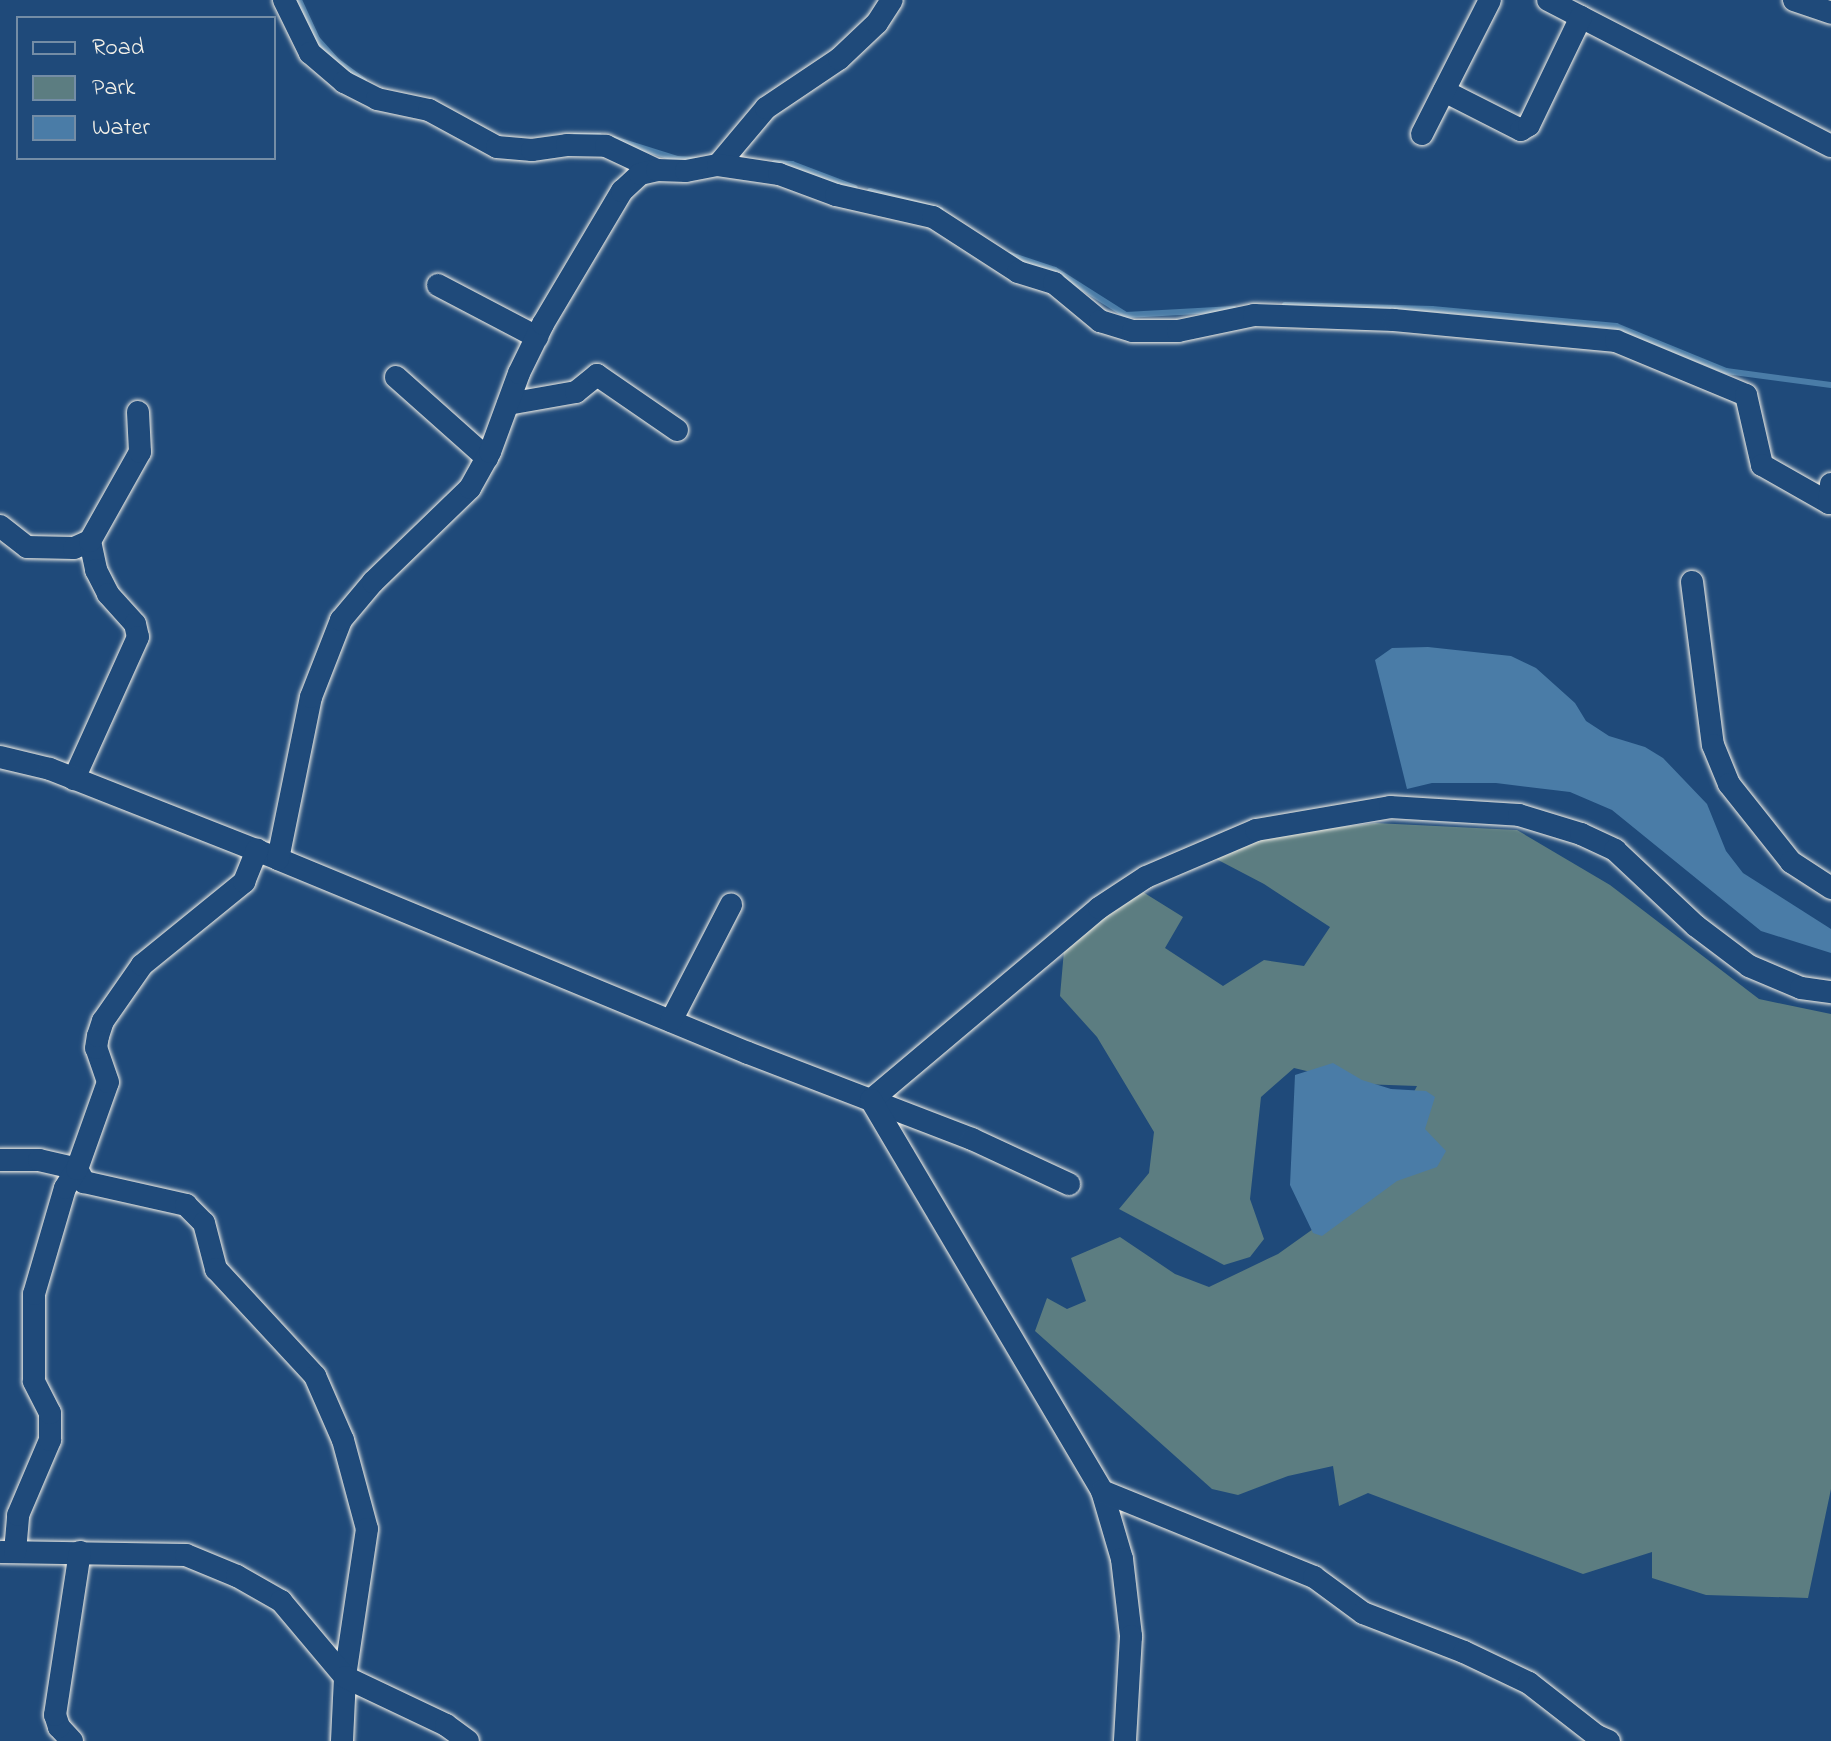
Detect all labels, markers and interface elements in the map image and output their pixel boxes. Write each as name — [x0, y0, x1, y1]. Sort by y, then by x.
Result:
legend — [16, 16, 276, 160]
text: Road — [92, 31, 144, 66]
text: Park — [92, 71, 135, 106]
text: Water — [92, 111, 150, 146]

